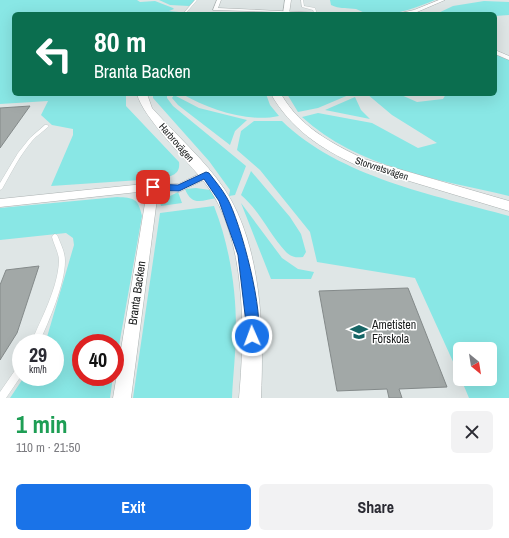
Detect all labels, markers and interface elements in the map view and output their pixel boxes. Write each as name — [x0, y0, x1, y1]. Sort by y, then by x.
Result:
text: 80 m — [94, 23, 146, 61]
icon: left — [28, 28, 80, 80]
text: Branta Backen — [94, 59, 191, 84]
street label: Harbrovägen — [156, 120, 197, 164]
street label: Storvretsvägen — [354, 154, 410, 183]
pin — [136, 170, 170, 204]
icon: arrive — [142, 176, 164, 198]
street label: Branta Backen — [125, 260, 149, 326]
position arrow — [231, 315, 273, 357]
place label: Ametisten Förskola — [371, 317, 416, 347]
school or university icon: Ametisten Förskola — [349, 322, 369, 342]
speed limit sign: 40 — [72, 334, 124, 386]
text: 29 — [29, 341, 47, 368]
north arrow — [453, 342, 497, 386]
map controls — [453, 342, 497, 386]
text: km/h — [29, 363, 47, 376]
text: 1 min — [16, 408, 67, 440]
button: close — [451, 411, 493, 453]
text: 110 m · 21:50 — [16, 439, 80, 456]
button: Exit — [16, 484, 251, 530]
button: Share — [259, 484, 493, 530]

